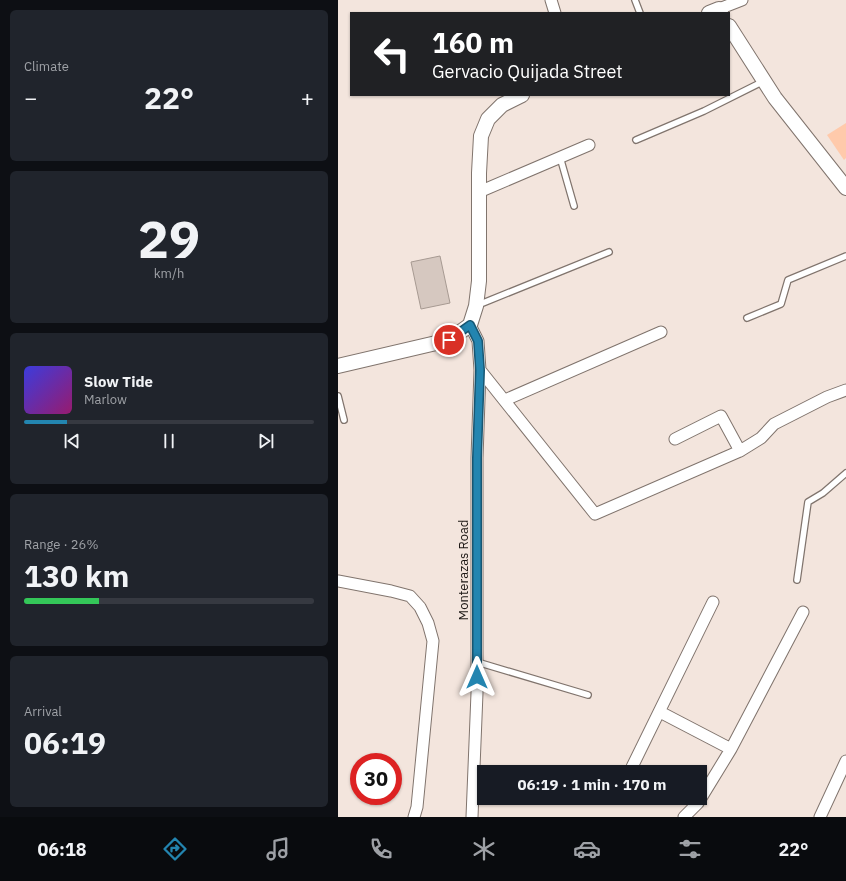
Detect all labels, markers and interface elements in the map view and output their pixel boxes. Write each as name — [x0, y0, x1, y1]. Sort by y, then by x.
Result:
text: 160 m — [432, 24, 514, 61]
icon: left — [366, 28, 418, 80]
text: Climate — [24, 58, 69, 75]
text: Gervacio Quijada Street — [432, 60, 623, 83]
text: 22° — [144, 78, 194, 117]
text: − — [24, 83, 37, 112]
text: + — [301, 83, 314, 112]
text: 29 — [138, 205, 200, 272]
text: km/h — [154, 265, 184, 282]
pin — [432, 323, 466, 357]
icon: arrive — [438, 329, 460, 351]
text: Slow Tide — [84, 372, 153, 391]
text: Marlow — [84, 391, 127, 408]
icon: previous — [61, 430, 83, 452]
icon: pause — [158, 430, 180, 452]
icon: next — [255, 430, 277, 452]
street label: Monterazas Road — [455, 520, 472, 620]
text: Range · 26% — [24, 536, 98, 553]
text: 130 km — [24, 556, 129, 595]
position arrow — [456, 656, 498, 698]
text: Arrival — [24, 703, 62, 720]
text: 06:19 — [24, 723, 106, 762]
speed limit sign: 30 — [350, 753, 402, 805]
text: 06:19 · 1 min · 170 m — [518, 775, 666, 794]
icon: directions — [161, 835, 189, 863]
icon: music — [264, 835, 292, 863]
icon: phone — [367, 835, 395, 863]
icon: climate — [470, 835, 498, 863]
icon: car — [573, 835, 601, 863]
icon: filters — [676, 835, 704, 863]
text: 06:18 — [37, 838, 87, 861]
text: 22° — [778, 838, 809, 861]

